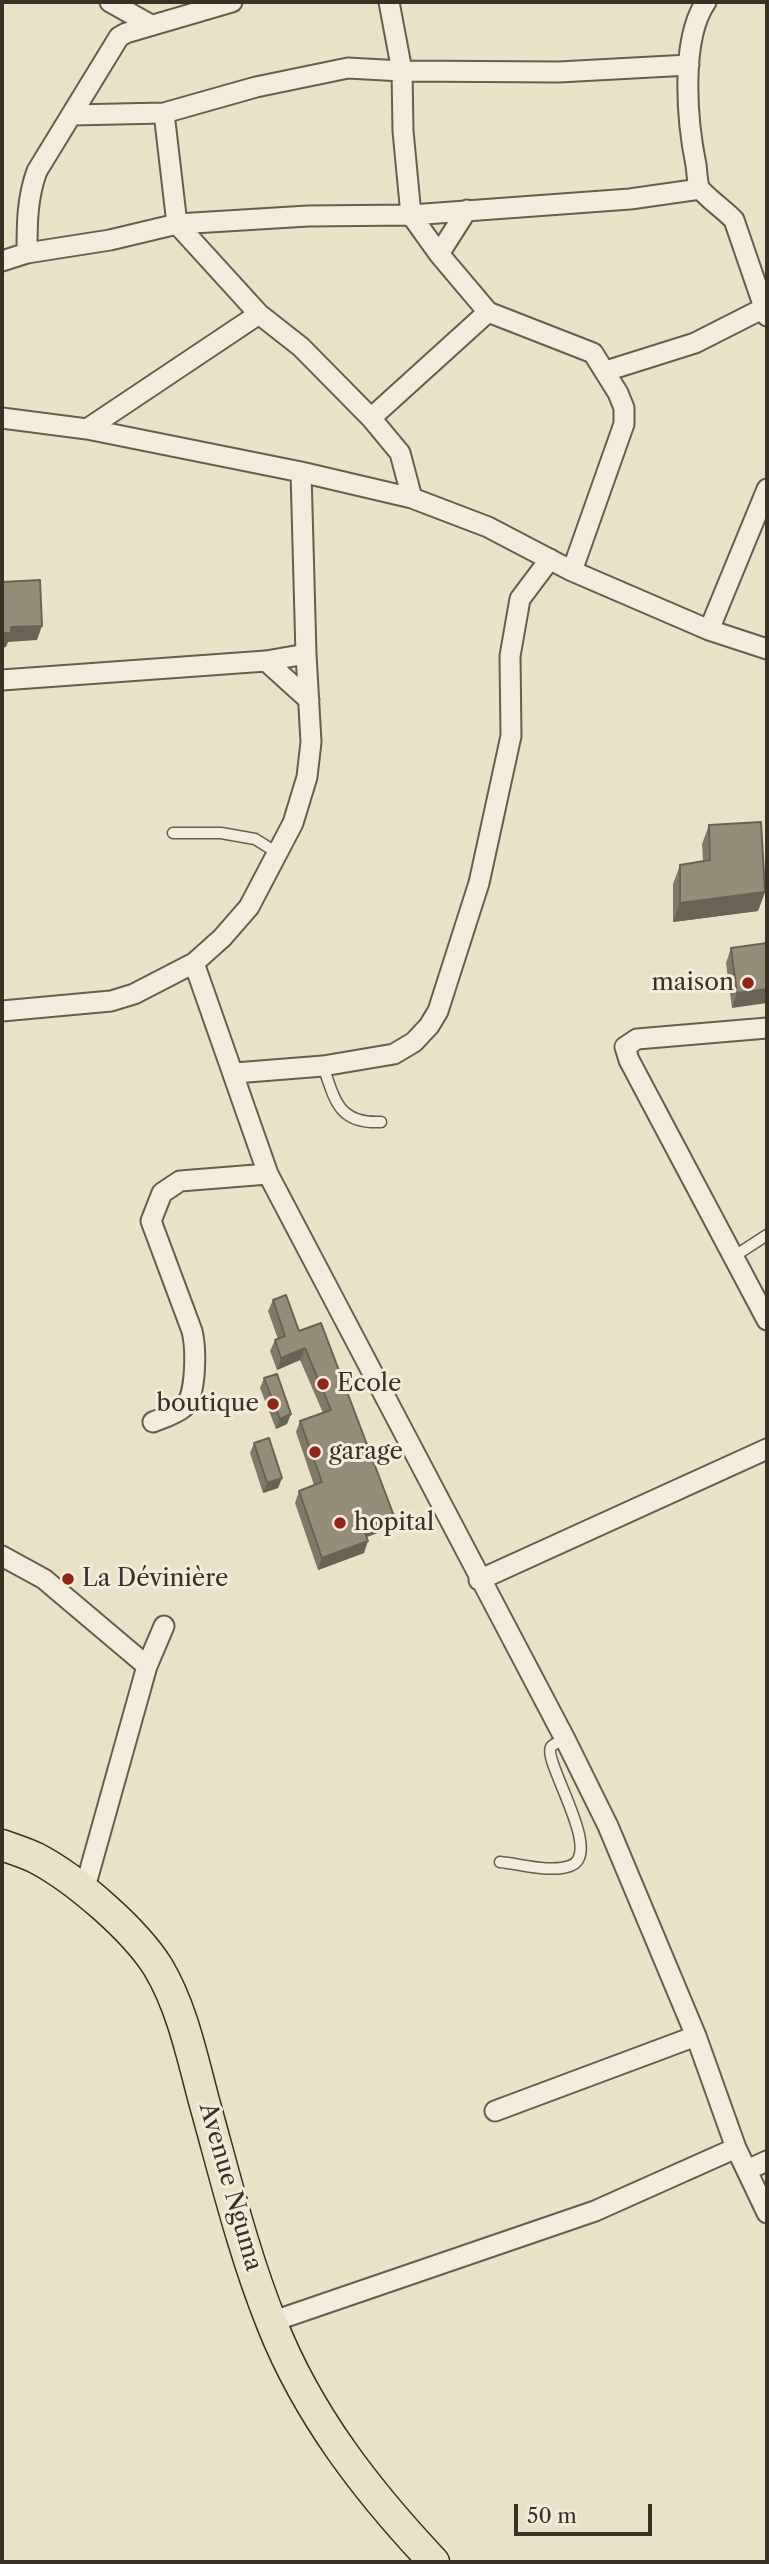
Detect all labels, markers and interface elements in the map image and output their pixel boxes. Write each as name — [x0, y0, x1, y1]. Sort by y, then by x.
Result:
place label: maison — [652, 969, 734, 997]
marker: maison — [740, 975, 756, 991]
place label: Ecole — [337, 1370, 401, 1398]
marker: Ecole — [315, 1376, 331, 1392]
place label: boutique — [157, 1390, 259, 1418]
marker: boutique — [265, 1396, 281, 1412]
place label: garage — [329, 1438, 403, 1466]
marker: garage — [307, 1444, 323, 1460]
place label: hopital — [354, 1509, 434, 1537]
marker: hopital — [332, 1515, 348, 1531]
place label: La Dévinière — [82, 1565, 229, 1593]
marker: La Dévinière — [60, 1571, 76, 1587]
street label: Avenue Nguma — [192, 2100, 268, 2274]
scale bar — [517, 2490, 655, 2534]
text: 50 m — [527, 2503, 577, 2528]

